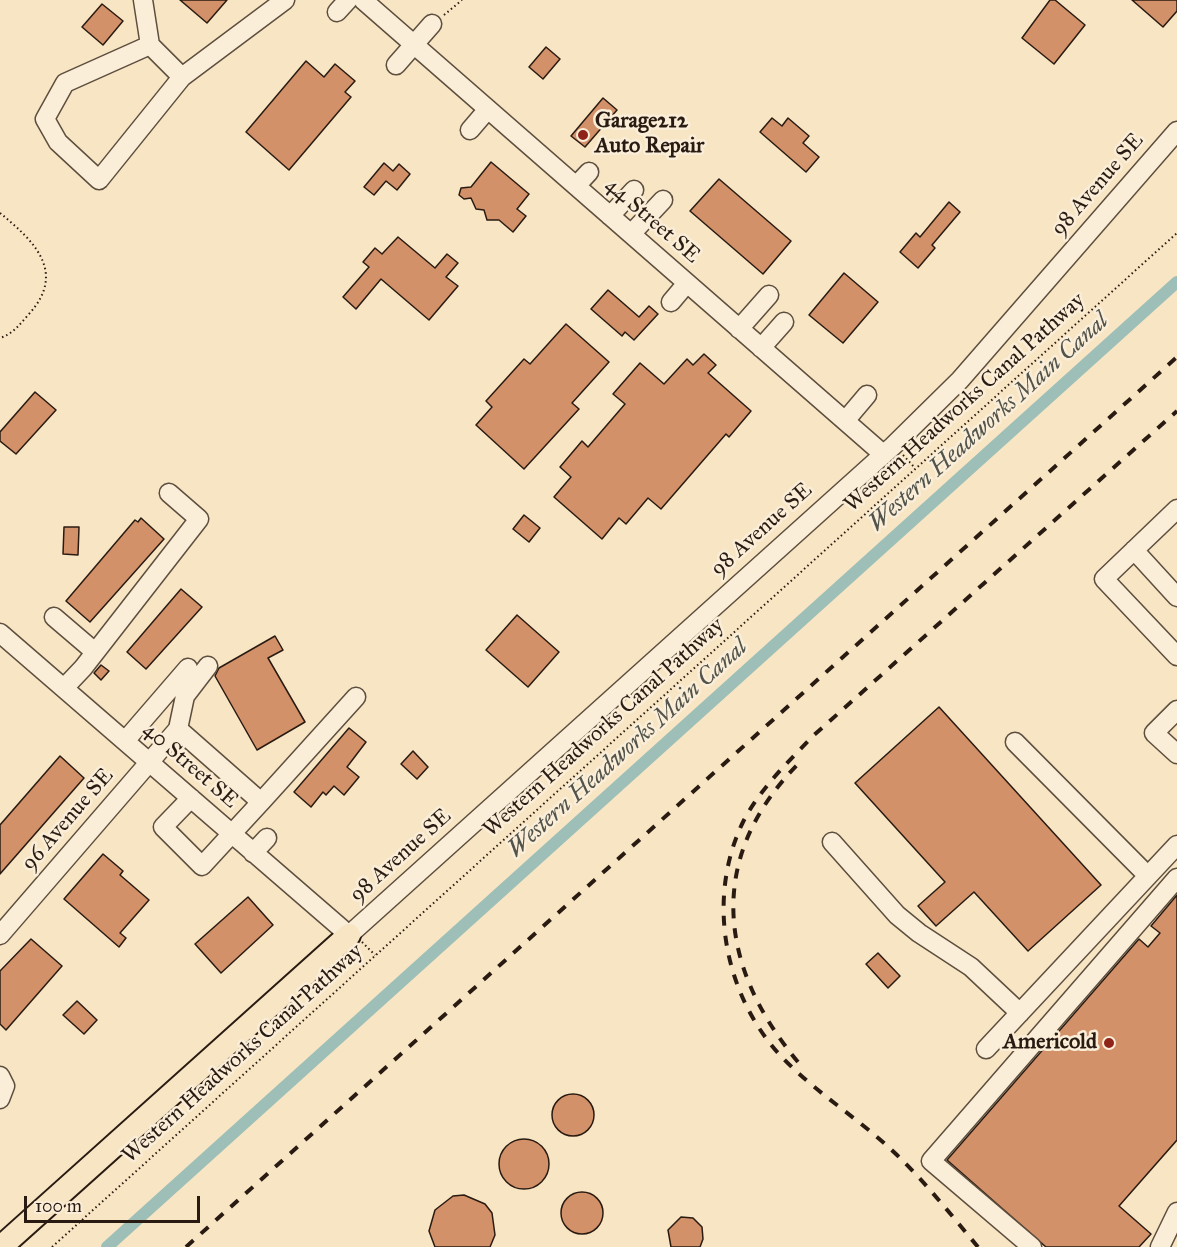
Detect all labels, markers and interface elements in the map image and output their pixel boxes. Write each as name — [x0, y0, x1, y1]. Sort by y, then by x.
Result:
place label: Garage212 Auto Repair — [595, 109, 704, 160]
marker: Garage212 Auto Repair — [576, 128, 590, 142]
street label: 98 Avenue SE — [1046, 128, 1150, 242]
street label: 44 Street SE — [599, 173, 705, 269]
street label: Western Headworks Canal Pathway — [839, 288, 1091, 518]
water label: Western Headworks Main Canal — [863, 308, 1115, 538]
street label: 98 Avenue SE — [706, 478, 818, 582]
street label: Western Headworks Canal Pathway — [478, 613, 730, 843]
water label: Western Headworks Main Canal — [502, 634, 754, 864]
street label: 40 Street SE — [137, 717, 243, 815]
street label: 96 Avenue SE — [16, 763, 120, 877]
street label: 98 Avenue SE — [345, 804, 457, 908]
street label: Western Headworks Canal Pathway — [117, 939, 369, 1169]
place label: Americold — [1003, 1030, 1097, 1056]
marker: Americold — [1102, 1036, 1116, 1050]
scale bar — [27, 1184, 202, 1222]
text: 100 m — [35, 1195, 82, 1217]

